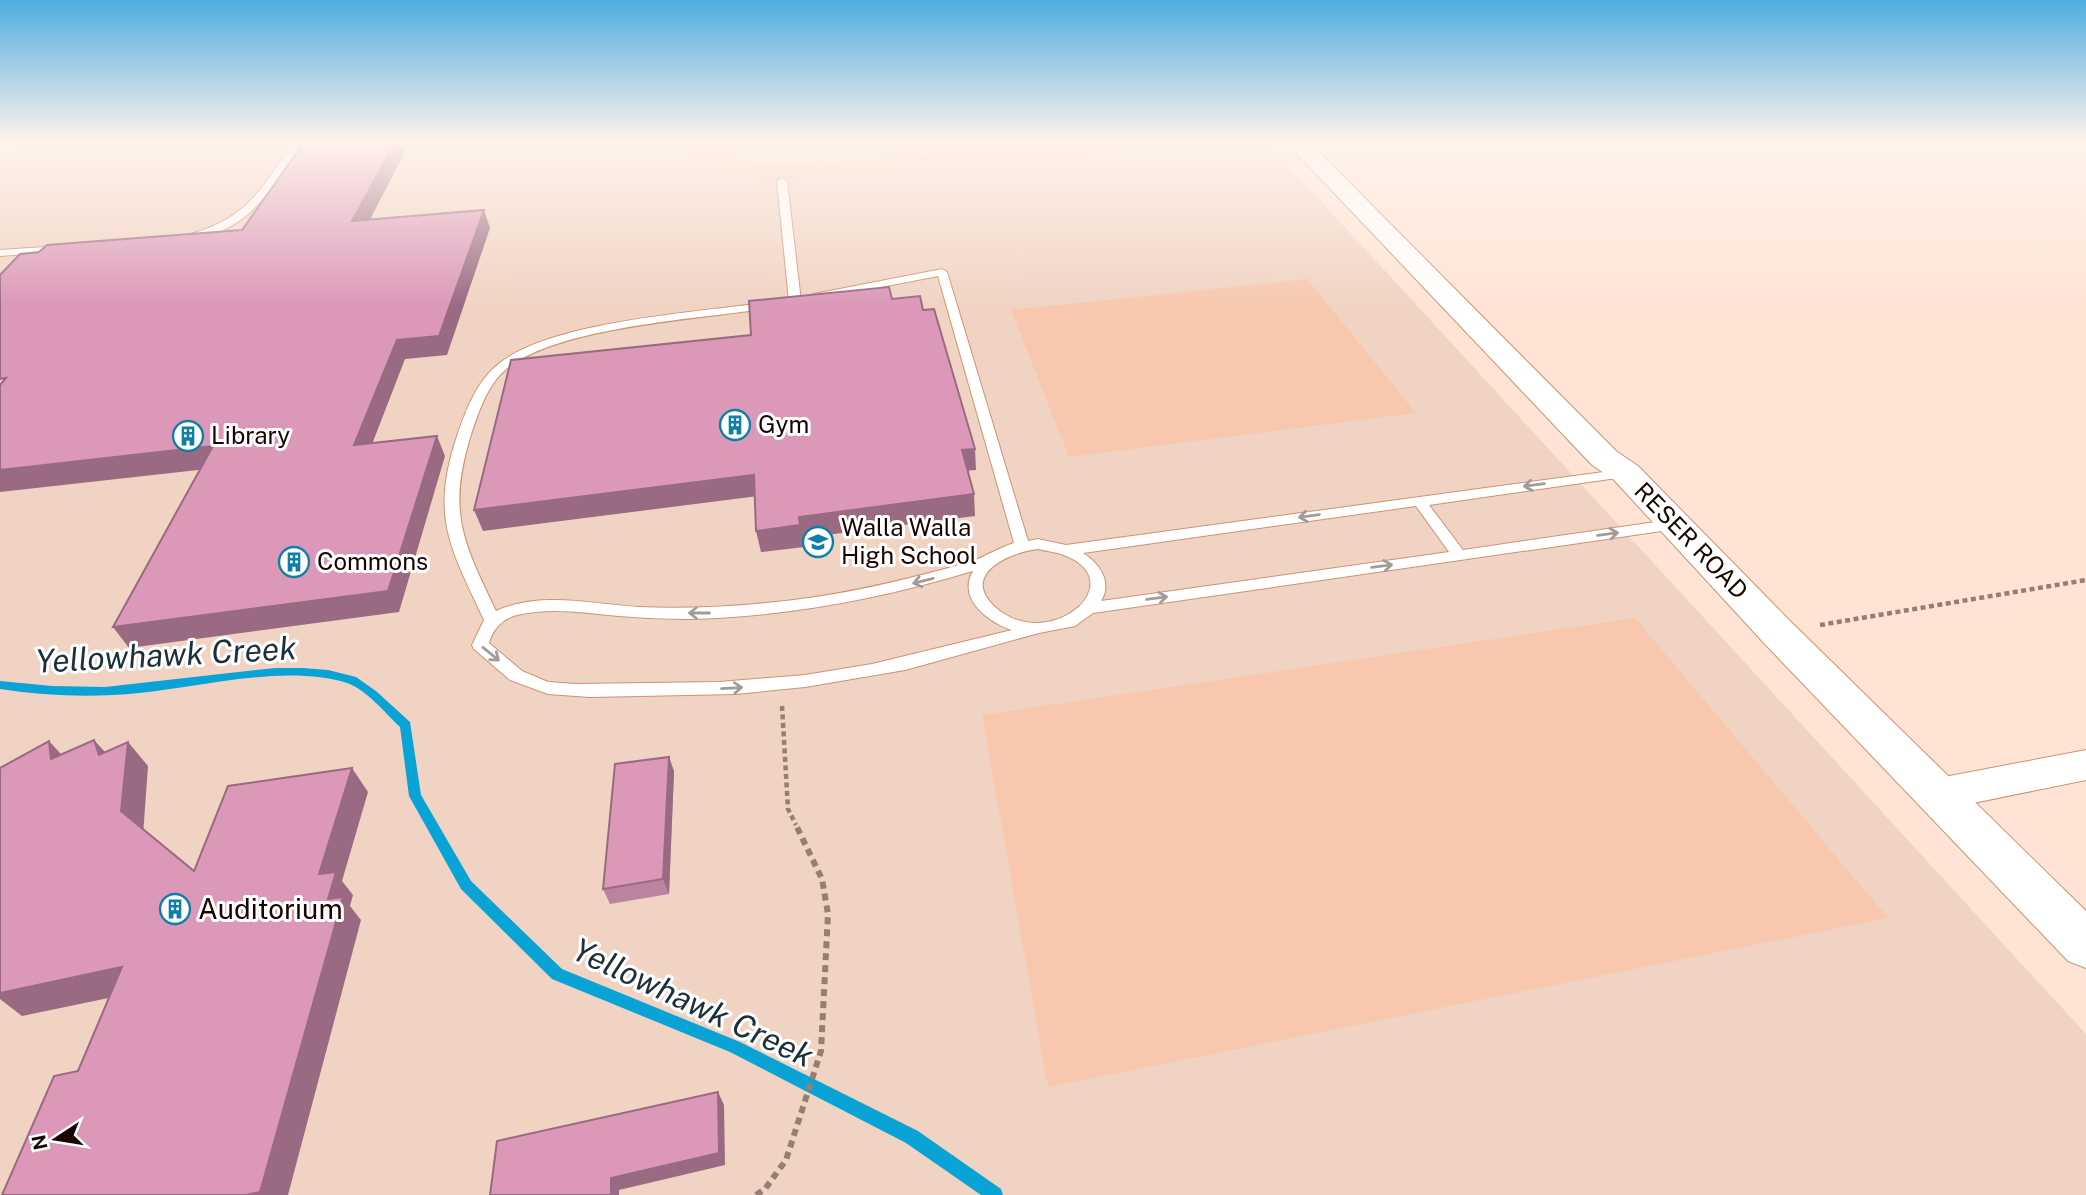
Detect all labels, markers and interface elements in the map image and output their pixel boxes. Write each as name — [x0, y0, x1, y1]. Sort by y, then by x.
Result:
building icon: Gym — [718, 408, 752, 442]
place label: Gym — [758, 410, 809, 438]
building icon: Library — [171, 419, 205, 453]
place label: Library — [211, 421, 290, 449]
street label: RESER ROAD — [1629, 476, 1754, 604]
one-way arrow — [1523, 479, 1546, 492]
one-way arrow — [1298, 510, 1321, 523]
place label: Walla Walla High School — [841, 513, 977, 569]
school or university icon: Walla Walla High School — [801, 525, 835, 559]
one-way arrow — [1596, 527, 1619, 540]
building icon: Commons — [277, 545, 311, 579]
place label: Commons — [317, 547, 428, 575]
one-way arrow — [1371, 559, 1393, 572]
one-way arrow — [913, 575, 935, 588]
one-way arrow — [1145, 591, 1168, 604]
one-way arrow — [688, 606, 711, 620]
water label: Yellowhawk Creek — [35, 629, 298, 680]
one-way arrow — [481, 646, 499, 661]
one-way arrow — [720, 681, 743, 694]
building icon: Auditorium — [158, 892, 192, 926]
place label: Auditorium — [198, 892, 343, 925]
water label: Yellowhawk Creek — [567, 931, 820, 1075]
north arrow — [21, 1104, 91, 1174]
text: N — [27, 1133, 52, 1152]

